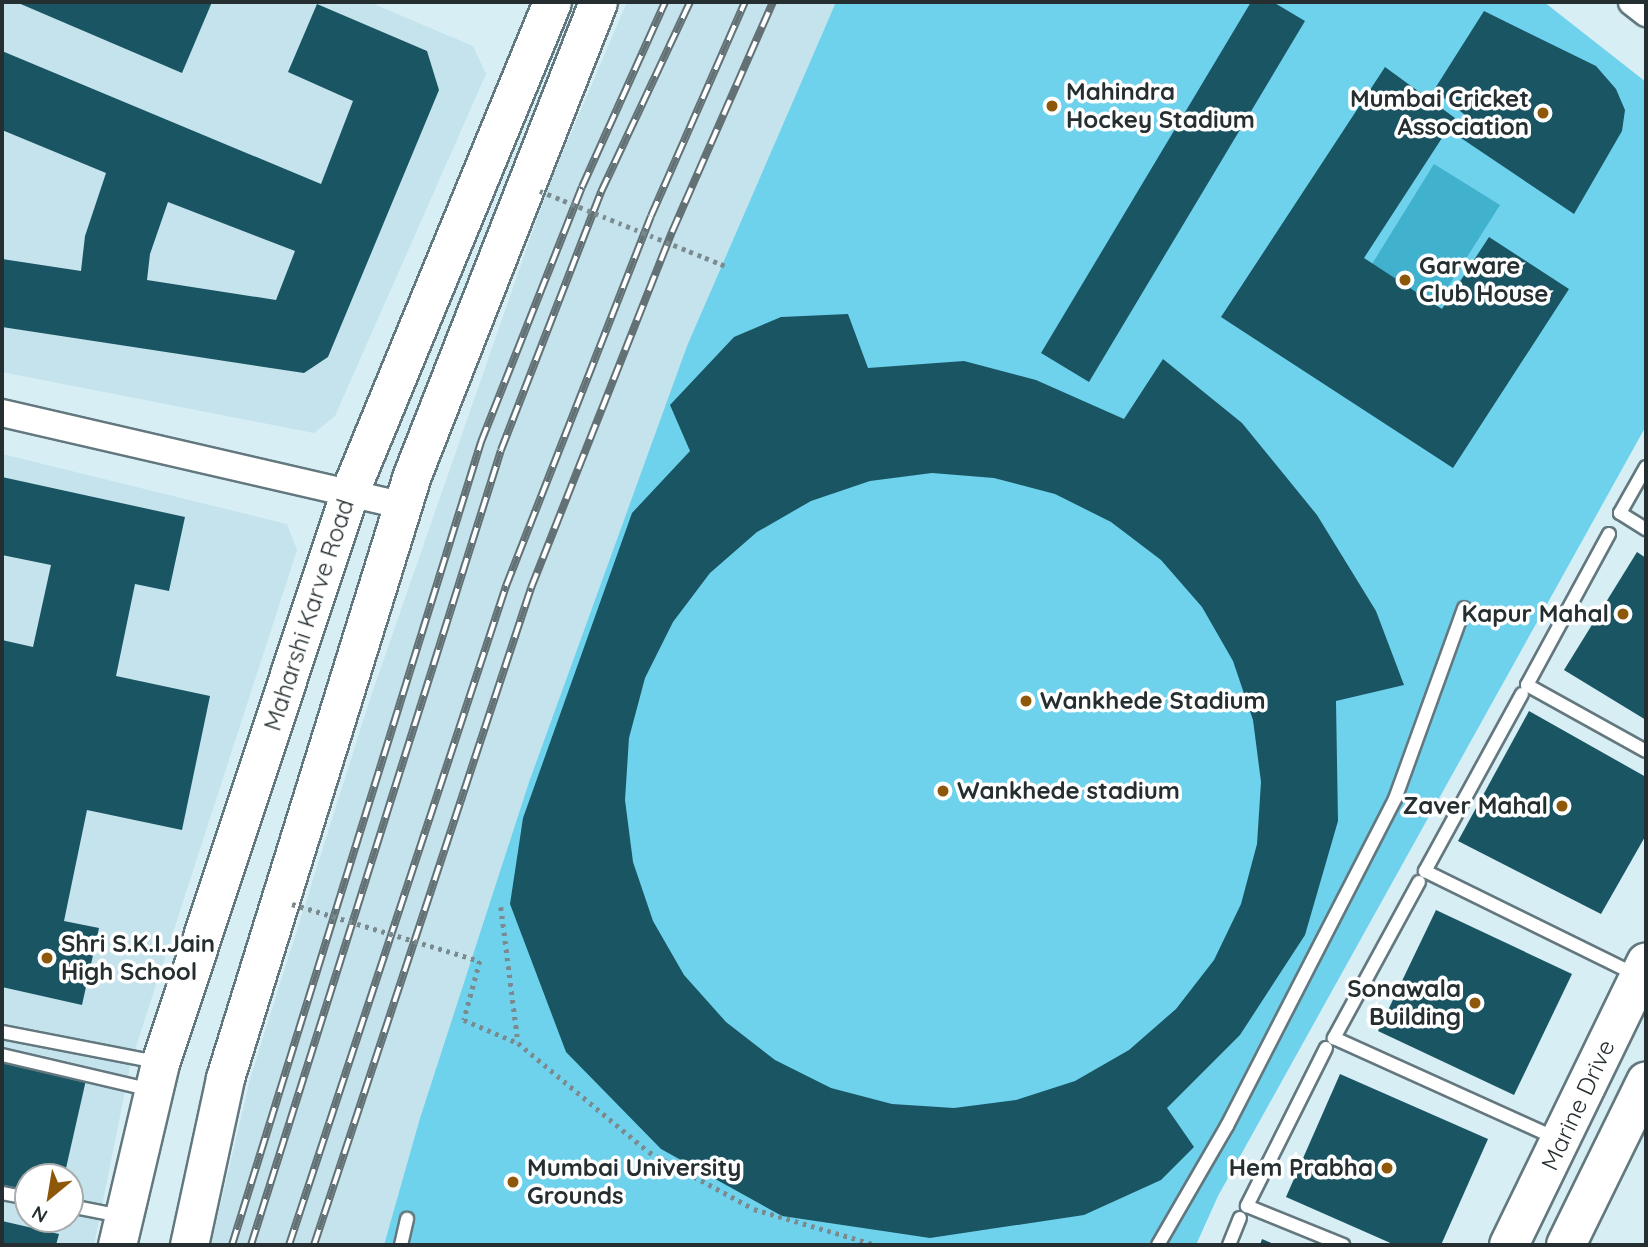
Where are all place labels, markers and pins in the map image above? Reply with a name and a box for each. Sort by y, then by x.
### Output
place label: Mahindra Hockey Stadium [1066,78,1255,134]
place label: Mumbai Cricket Association [1350,85,1529,141]
marker: Mahindra Hockey Stadium [1044,98,1060,114]
marker: Mumbai Cricket Association [1535,105,1551,121]
place label: Garware Club House [1419,252,1548,308]
marker: Garware Club House [1397,272,1413,288]
place label: Kapur Mahal [1462,600,1609,628]
marker: Kapur Mahal [1615,606,1631,622]
place label: Wankhede Stadium [1040,687,1266,715]
marker: Wankhede Stadium [1018,693,1034,709]
place label: Wankhede stadium [957,777,1180,805]
marker: Wankhede stadium [935,783,951,799]
place label: Zaver Mahal [1403,792,1548,820]
marker: Zaver Mahal [1554,798,1570,814]
place label: Shri S.K.I.Jain High School [61,930,215,986]
marker: Shri S.K.I.Jain High School [39,950,55,966]
place label: Sonawala Building [1347,975,1461,1031]
marker: Sonawala Building [1467,995,1483,1011]
place label: Mumbai University Grounds [527,1154,741,1210]
place label: Hem Prabha [1229,1154,1373,1182]
marker: Hem Prabha [1379,1160,1395,1176]
marker: Mumbai University Grounds [505,1174,521,1190]

